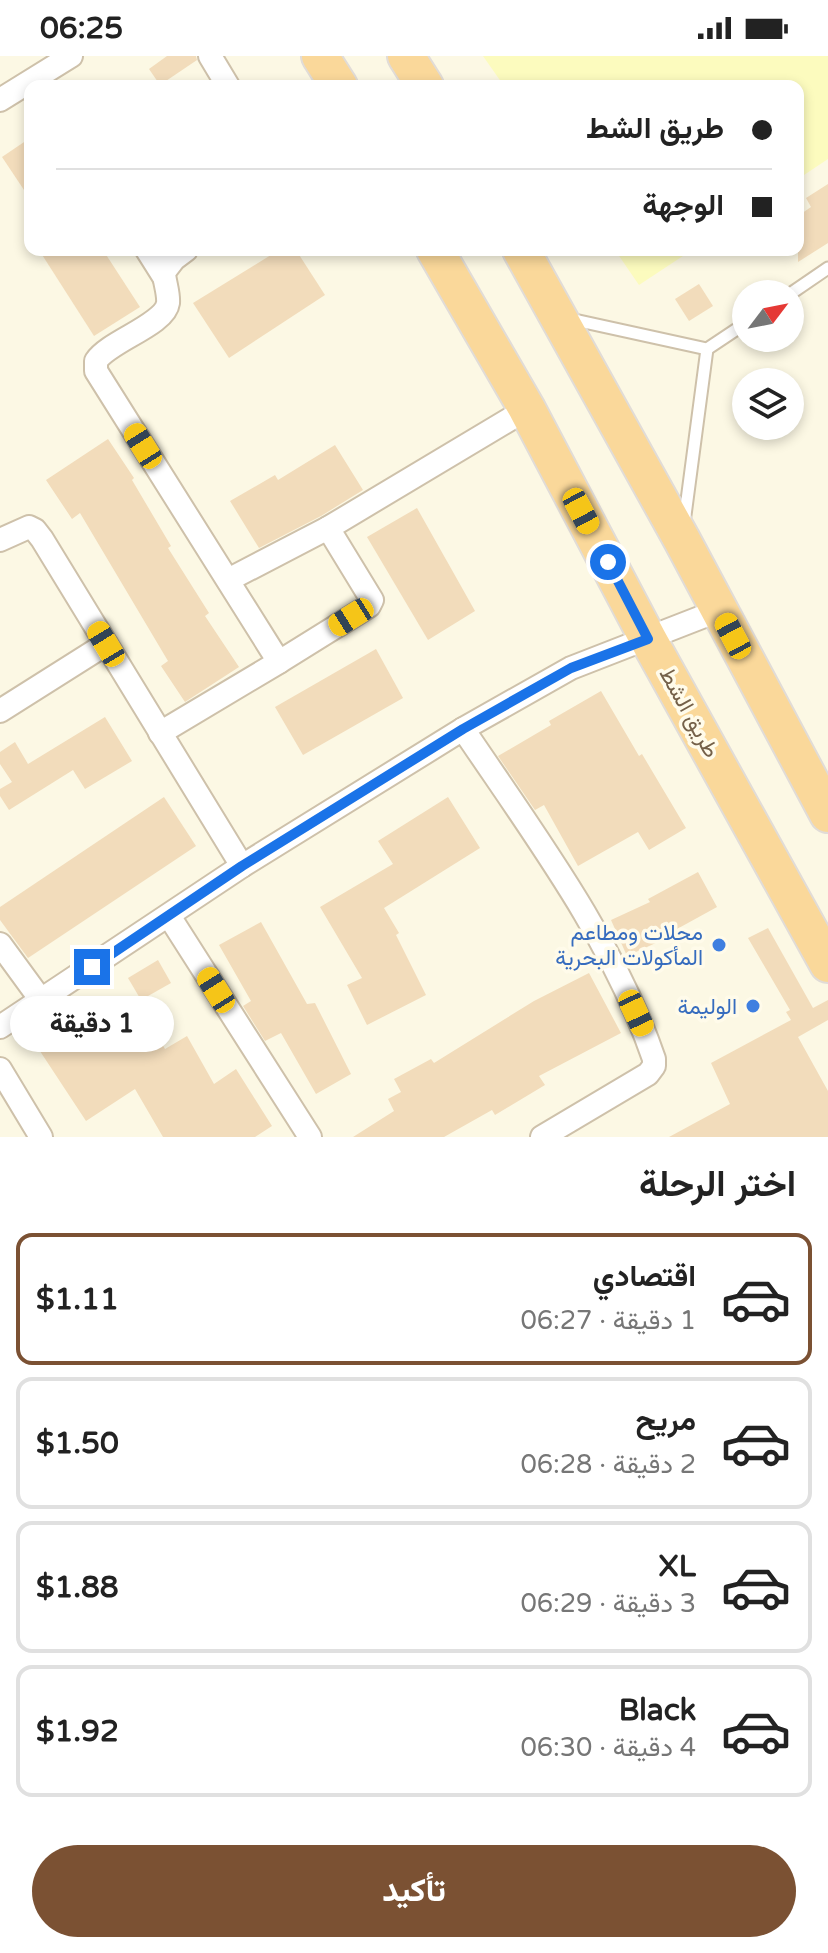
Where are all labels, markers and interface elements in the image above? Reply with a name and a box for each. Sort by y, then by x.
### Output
text: 06:25 [40,10,123,47]
text: طريق الشط [586,110,724,147]
text: الوجهة [642,187,724,224]
north arrow [732,280,804,352]
map controls [732,280,804,440]
button: layers [732,368,804,440]
car [120,419,166,473]
car [559,484,603,538]
route start [590,544,626,580]
car [324,594,378,640]
car [711,609,755,663]
car [83,617,129,671]
street label: طريق الشط [654,663,725,762]
place label: محلات ومطاعم المأكولات البحرية [555,920,703,971]
marker: محلات ومطاعم المأكولات البحرية [710,936,728,954]
route end [74,949,110,985]
car [193,963,239,1017]
car [615,986,657,1040]
place label: الوليمة [677,994,737,1020]
callout: 1 دقيقة [10,995,174,1051]
marker: الوليمة [744,997,762,1015]
text: 1 دقيقة [50,1008,134,1039]
text: اختر الرحلة [639,1163,796,1206]
text: اقتصادي [593,1258,696,1295]
icon: car [720,1263,792,1335]
text: $1.11 [36,1281,119,1318]
text: 1 دقيقة · 06:27 [520,1305,696,1336]
text: مريح [636,1402,696,1439]
icon: car [720,1407,792,1479]
text: $1.50 [36,1425,119,1462]
text: 2 دقيقة · 06:28 [520,1449,696,1480]
text: XL [659,1548,696,1585]
icon: car [720,1551,792,1623]
text: $1.88 [36,1569,119,1606]
text: 3 دقيقة · 06:29 [520,1588,696,1619]
text: Black [619,1692,696,1729]
icon: car [720,1695,792,1767]
text: $1.92 [36,1713,119,1750]
text: 4 دقيقة · 06:30 [520,1732,696,1763]
button: تأكيد [32,1845,796,1937]

